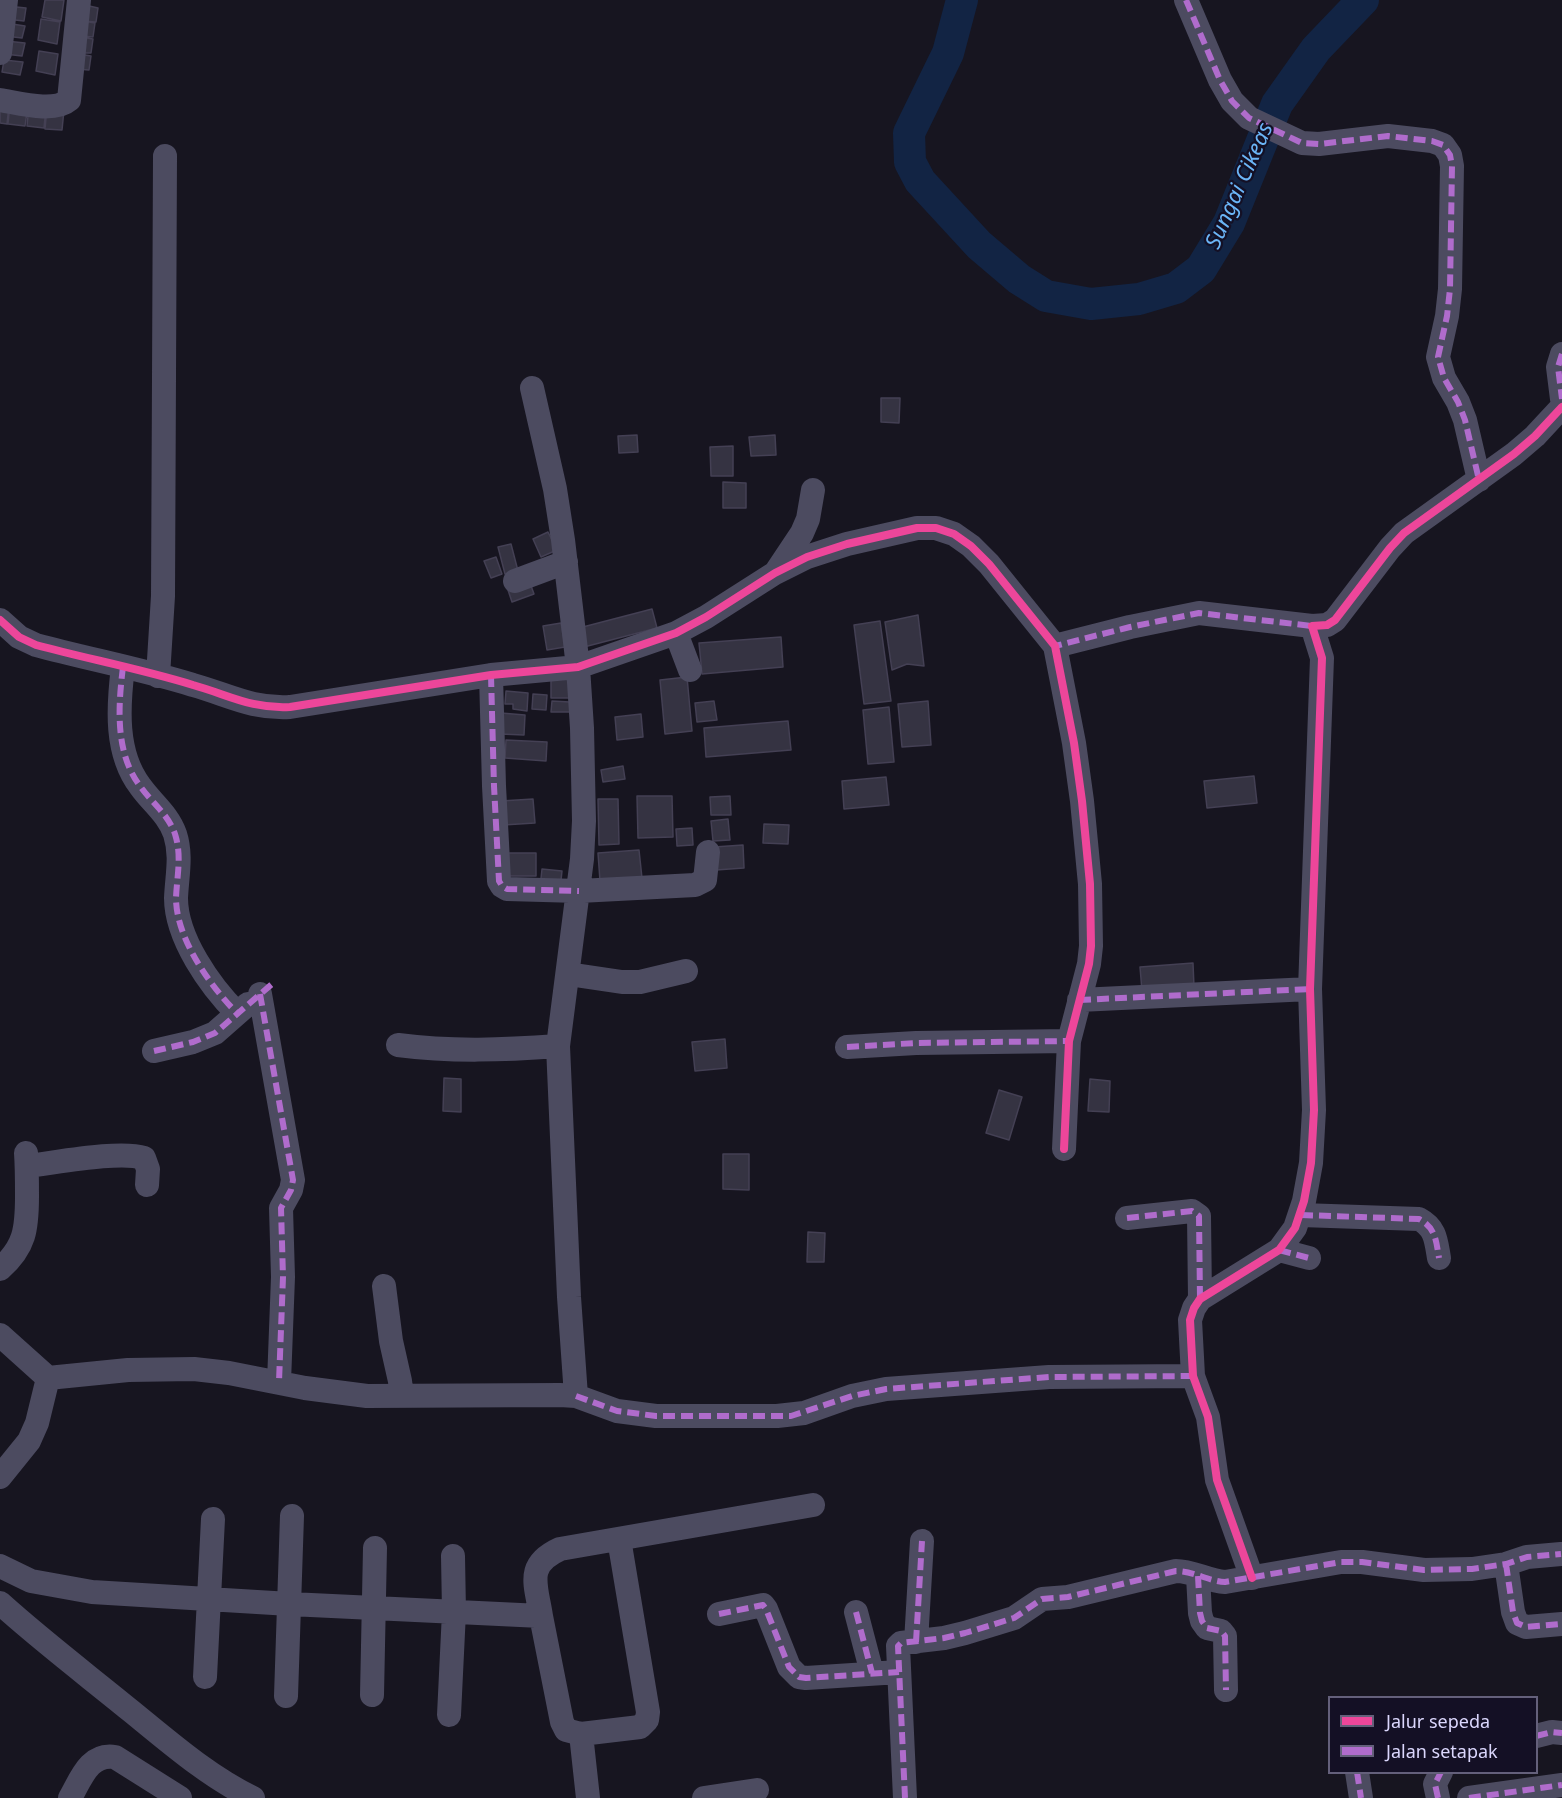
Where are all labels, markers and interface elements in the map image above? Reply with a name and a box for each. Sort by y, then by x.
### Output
water label: Sungai Cikeas [1200,119,1280,253]
legend [1328,1696,1538,1774]
text: Jalur sepeda [1386,1709,1490,1733]
text: Jalan setapak [1386,1739,1498,1763]

